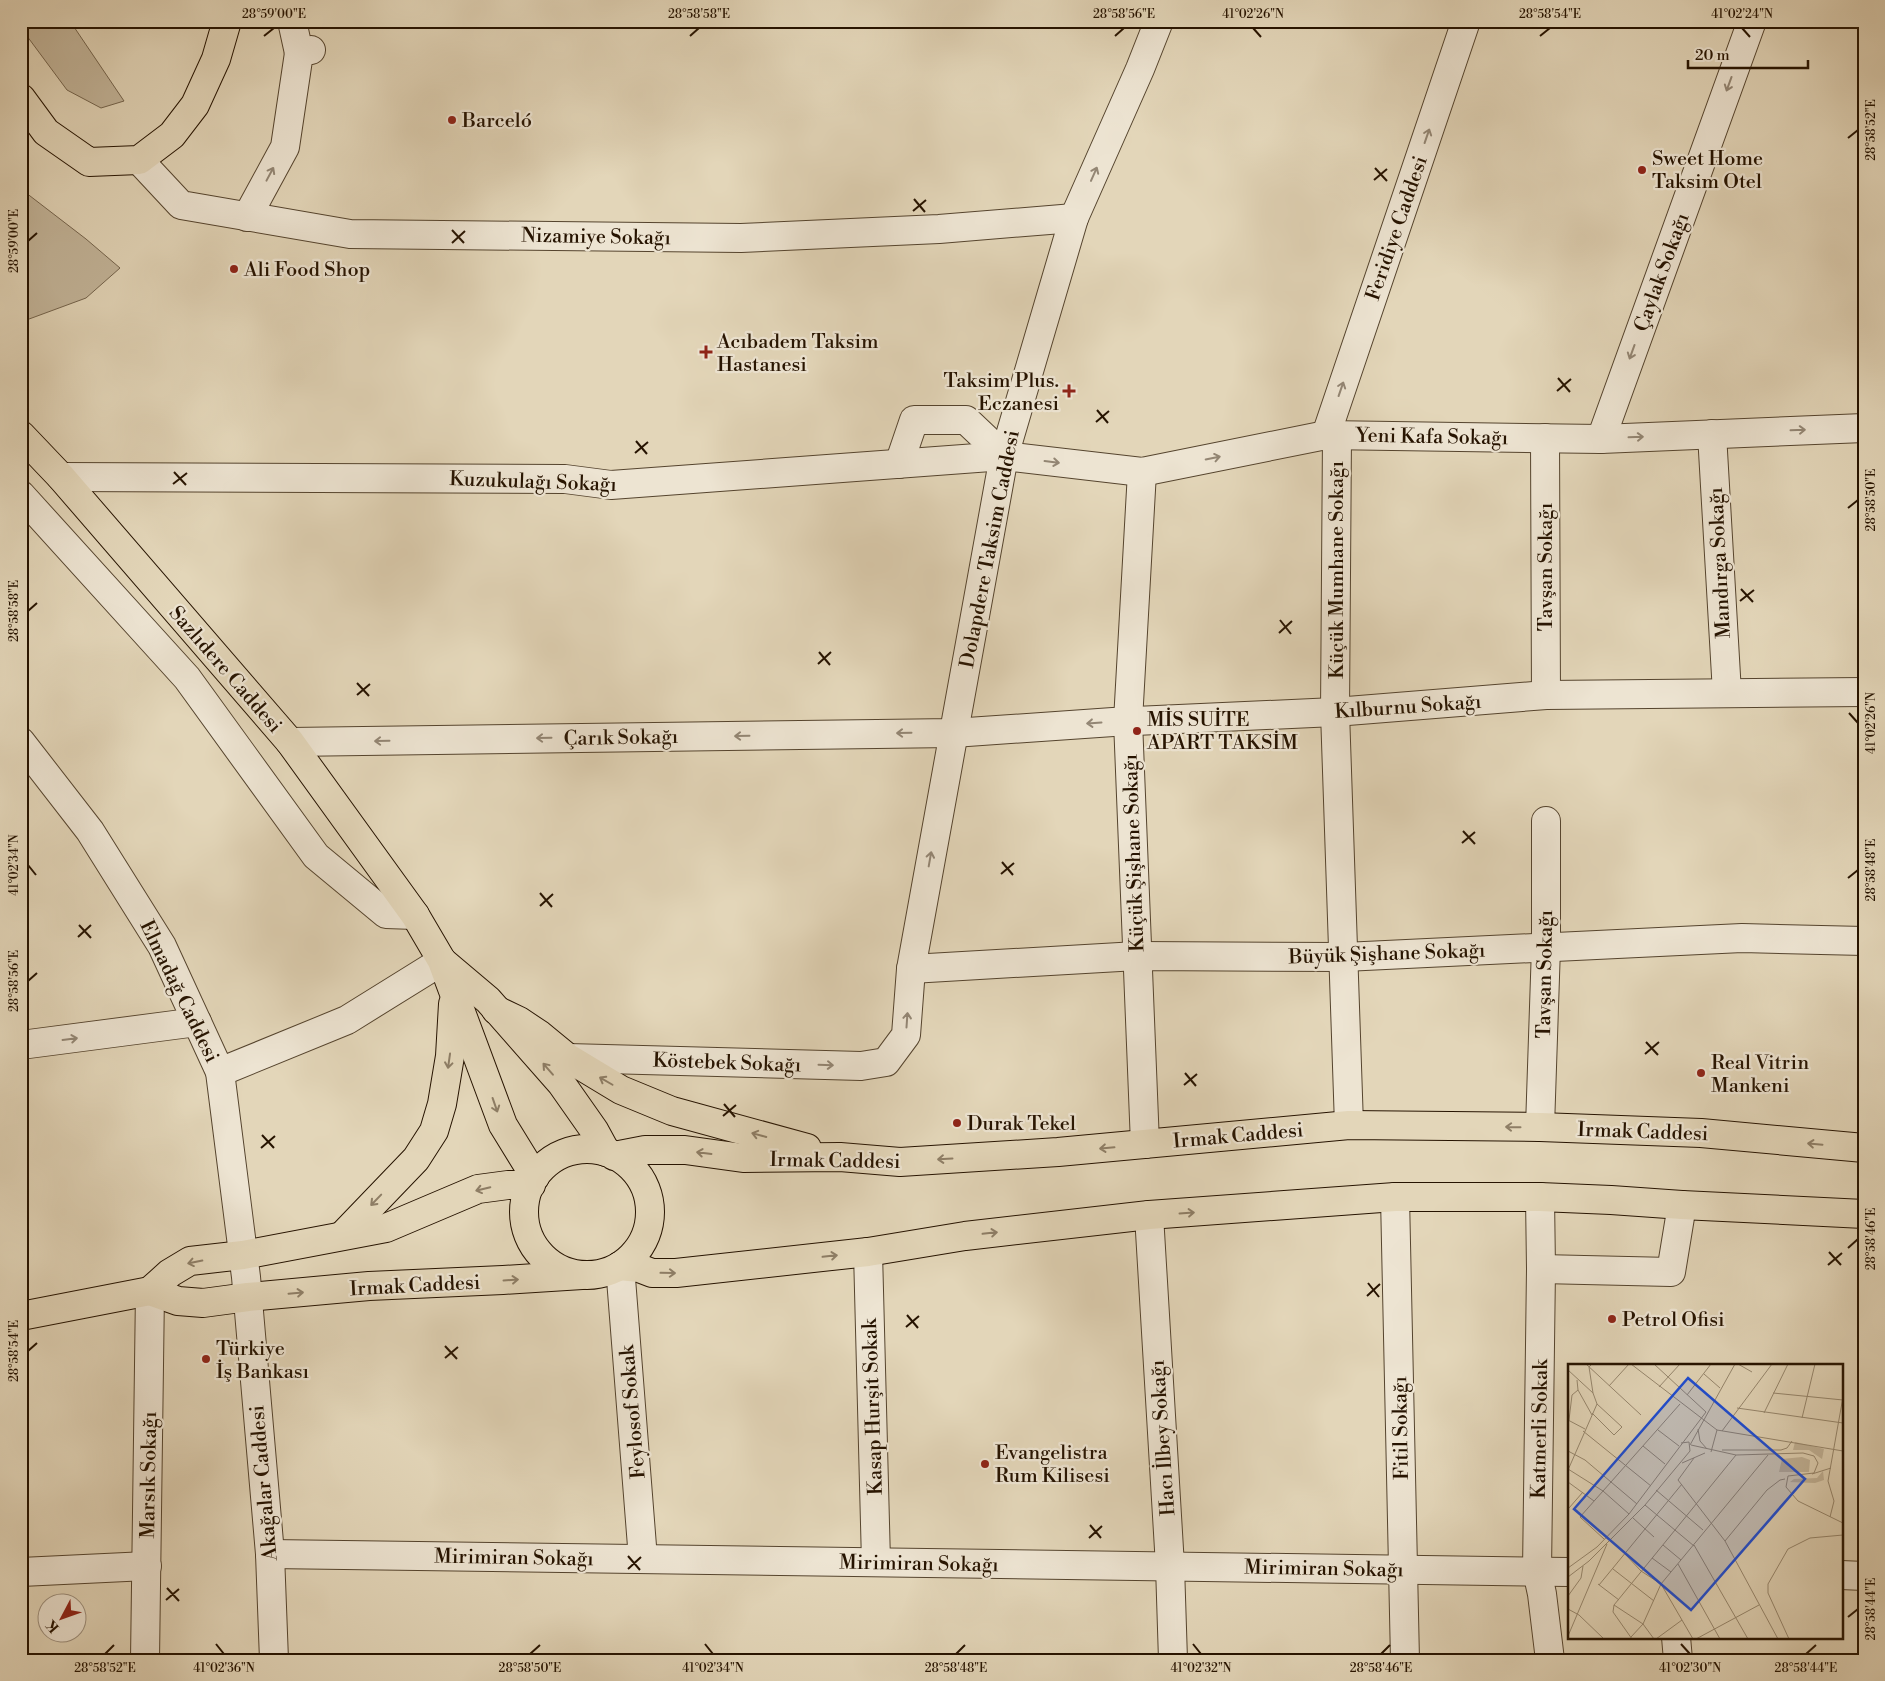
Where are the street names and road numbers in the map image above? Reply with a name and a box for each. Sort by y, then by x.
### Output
street label: Feridiye Caddesi [1361,153,1434,304]
street label: Çaylak Sokağı [1629,209,1696,335]
street label: Nizamiye Sokağı [521,224,671,251]
street label: Yeni Kafa Sokağı [1355,424,1509,451]
street label: Dolapdere Taksim Caddesi [955,428,1026,670]
street label: Küçük Mumhane Sokağı [1325,461,1350,679]
street label: Kuzukulağı Sokağı [449,467,618,498]
street label: Mandırga Sokağı [1704,486,1737,639]
street label: Tavşan Sokağı [1534,502,1559,631]
street label: Sazlıdere Caddesi [163,601,287,739]
street label: Kılburnu Sokağı [1334,690,1483,725]
street label: Çarık Sokağı [564,725,679,752]
street label: Küçük Şişhane Sokağı [1119,753,1150,952]
street label: Tavşan Sokağı [1532,909,1559,1039]
street label: Elmadağ Caddesi [133,916,224,1067]
street label: Büyük Şişhane Sokağı [1287,939,1486,970]
street label: Köstebek Sokağı [652,1048,802,1079]
street label: Irmak Caddesi [1172,1118,1305,1155]
street label: Irmak Caddesi [1577,1118,1709,1147]
street label: Irmak Caddesi [769,1148,901,1175]
street label: Irmak Caddesi [349,1271,481,1302]
street label: Kasap Hurşit Sokak [858,1317,889,1496]
street label: Feylosof Sokak [615,1342,652,1480]
street label: Katmerli Sokak [1527,1358,1554,1499]
street label: Hacı İlbey Sokağı [1145,1359,1181,1517]
street label: Fitil Sokağı [1388,1375,1415,1480]
street label: Akağalar Caddesi [245,1404,284,1563]
street label: Marsık Sokağı [136,1411,163,1539]
street label: Mirimiran Sokağı [434,1545,594,1572]
street label: Mirimiran Sokağı [839,1551,999,1578]
street label: Mirimiran Sokağı [1244,1556,1404,1583]

